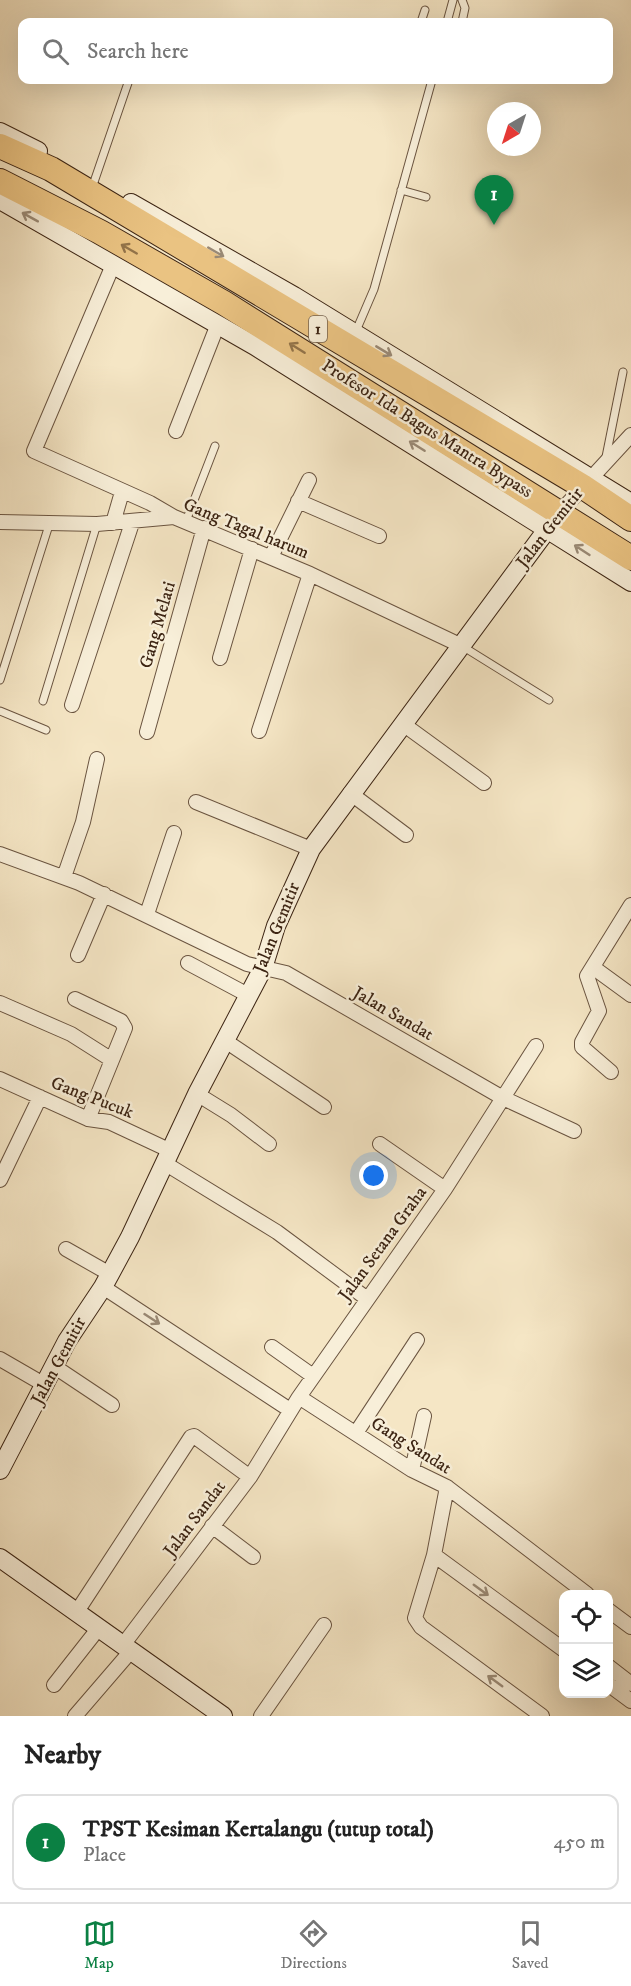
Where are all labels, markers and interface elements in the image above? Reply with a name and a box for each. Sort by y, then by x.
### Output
search box [18,18,613,84]
icon: search [39,35,72,68]
text: Search here [87,38,189,65]
north arrow [487,102,541,156]
pin: 1 [474,176,514,225]
one-way arrow [22,211,39,223]
one-way arrow [121,242,138,254]
one-way arrow [207,246,224,258]
road number: 1 [309,316,327,342]
one-way arrow [289,342,306,354]
one-way arrow [375,346,392,358]
street label: Profesor Ida Bagus Mantra Bypass [318,355,536,503]
one-way arrow [409,440,426,452]
street label: Jalan Gemitir [511,483,588,574]
street label: Gang Tagal harum [180,494,312,564]
one-way arrow [574,543,591,555]
street label: Gang Melati [135,579,181,671]
street label: Jalan Gemitir [248,879,305,978]
street label: Jalan Sandat [347,981,438,1046]
street label: Gang Pucuk [48,1072,137,1124]
your location [359,1161,388,1190]
street label: Jalan Setana Graha [333,1182,432,1307]
street label: Jalan Gemitir [26,1313,91,1410]
one-way arrow [143,1313,159,1325]
street label: Gang Sandat [367,1413,456,1480]
street label: Jalan Sandat [158,1476,231,1563]
one-way arrow [472,1584,488,1596]
map controls [559,1590,613,1698]
button: locate [559,1590,613,1644]
button: layers [559,1644,613,1698]
one-way arrow [487,1675,503,1688]
text: Nearby [24,1739,101,1772]
text: TPST Kesiman Kertalangu (tutup total) [83,1816,434,1843]
text: 1 [42,1830,49,1855]
text: 450 m [554,1830,605,1855]
text: Place [83,1843,126,1868]
tab: Map [83,1917,116,1973]
tab: Directions [281,1917,347,1973]
tab: Saved [512,1917,549,1973]

